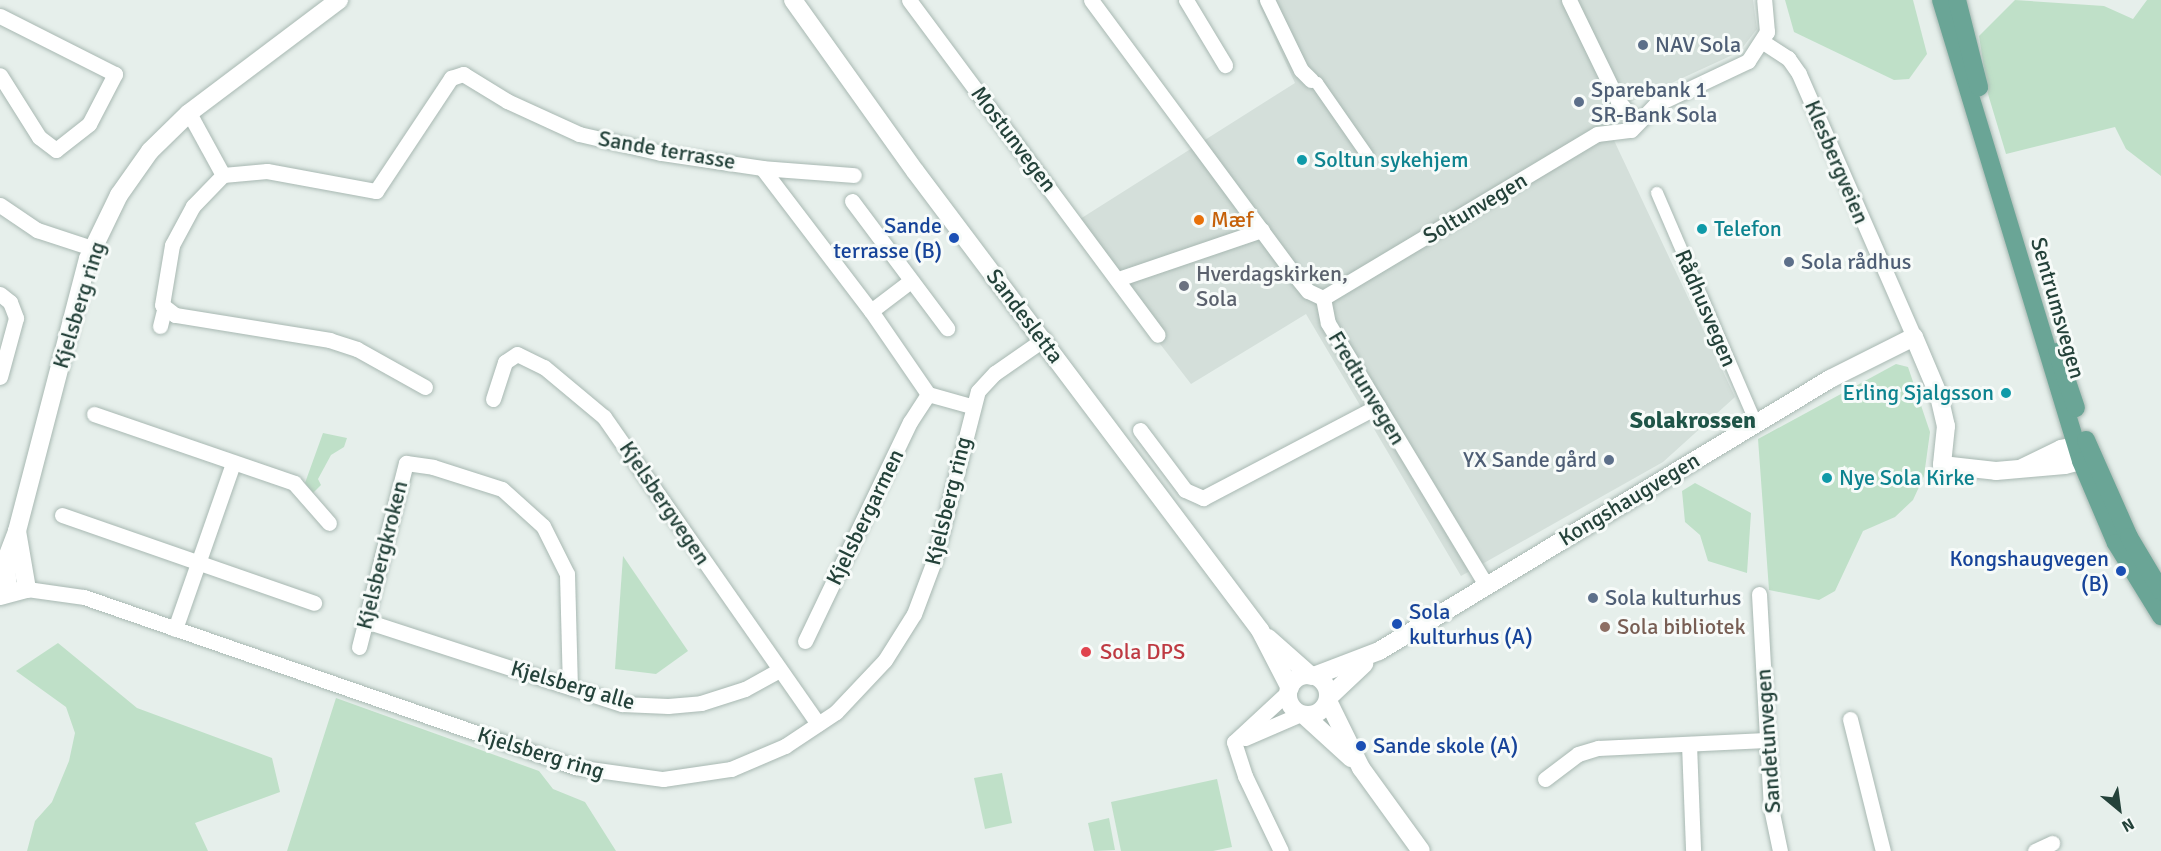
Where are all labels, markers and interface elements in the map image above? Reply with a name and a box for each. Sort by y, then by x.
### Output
place label: NAV Sola [1655,32,1741,58]
marker: NAV Sola [1636,38,1650,52]
place label: Sparebank 1 SR-Bank Sola [1591,76,1717,128]
street label: Mostunvegen [966,81,1062,197]
marker: Sparebank 1 SR-Bank Sola [1572,95,1586,109]
street label: Klesbergveien [1799,96,1875,228]
street label: Sande terrasse [596,125,738,175]
place label: Soltun sykehjem [1314,147,1468,173]
marker: Soltun sykehjem [1295,153,1309,167]
street label: Soltunvegen [1418,167,1532,249]
place label: Mæf [1211,207,1253,233]
place label: Sande terrasse (B) [833,212,942,264]
marker: Mæf [1192,213,1206,227]
place label: Telefon [1714,216,1782,242]
marker: Telefon [1695,222,1709,236]
marker: Sande terrasse (B) [947,231,961,245]
street label: Sentrumsvegen [2025,234,2091,382]
street label: Kjelsberg ring [47,238,111,372]
street label: Rådhusvegen [1669,245,1743,371]
place label: Sola rådhus [1801,249,1911,275]
marker: Sola rådhus [1782,255,1796,269]
place label: Hverdagskirken, Sola [1196,260,1348,312]
street label: Sandesletta [981,264,1069,368]
marker: Hverdagskirken, Sola [1177,279,1191,293]
street label: Fredtunvegen [1323,326,1411,450]
place label: Erling Sjalgsson [1843,380,1994,406]
marker: Erling Sjalgsson [1999,386,2013,400]
district label: Solakrossen [1630,407,1756,435]
street label: Kjelsberg ring [919,434,977,568]
street label: Kjelsbergvegen [614,436,716,570]
street label: Kjelsbergarmen [821,445,909,589]
place label: YX Sande gård [1463,447,1597,473]
street label: Kongshaugvegen [1554,447,1704,551]
marker: YX Sande gård [1602,453,1616,467]
place label: Nye Sola Kirke [1839,465,1975,491]
marker: Nye Sola Kirke [1820,471,1834,485]
street label: Kjelsbergkroken [351,478,413,632]
place label: Kongshaugvegen (B) [1949,545,2109,596]
marker: Kongshaugvegen (B) [2114,564,2128,578]
place label: Sola kulturhus [1605,585,1741,611]
marker: Sola kulturhus [1586,591,1600,605]
place label: Sola kulturhus (A) [1409,598,1533,650]
place label: Sola bibliotek [1617,614,1745,640]
marker: Sola kulturhus (A) [1390,617,1404,631]
marker: Sola bibliotek [1598,620,1612,634]
place label: Sola DPS [1100,639,1185,665]
marker: Sola DPS [1077,643,1095,661]
street label: Kjelsberg alle [508,655,638,715]
street label: Sandetunvegen [1750,668,1786,814]
street label: Kjelsberg ring [474,721,608,785]
place label: Sande skole (A) [1373,733,1518,759]
marker: Sande skole (A) [1354,739,1368,753]
north arrow [2089,779,2149,839]
text: N [2118,813,2137,836]

